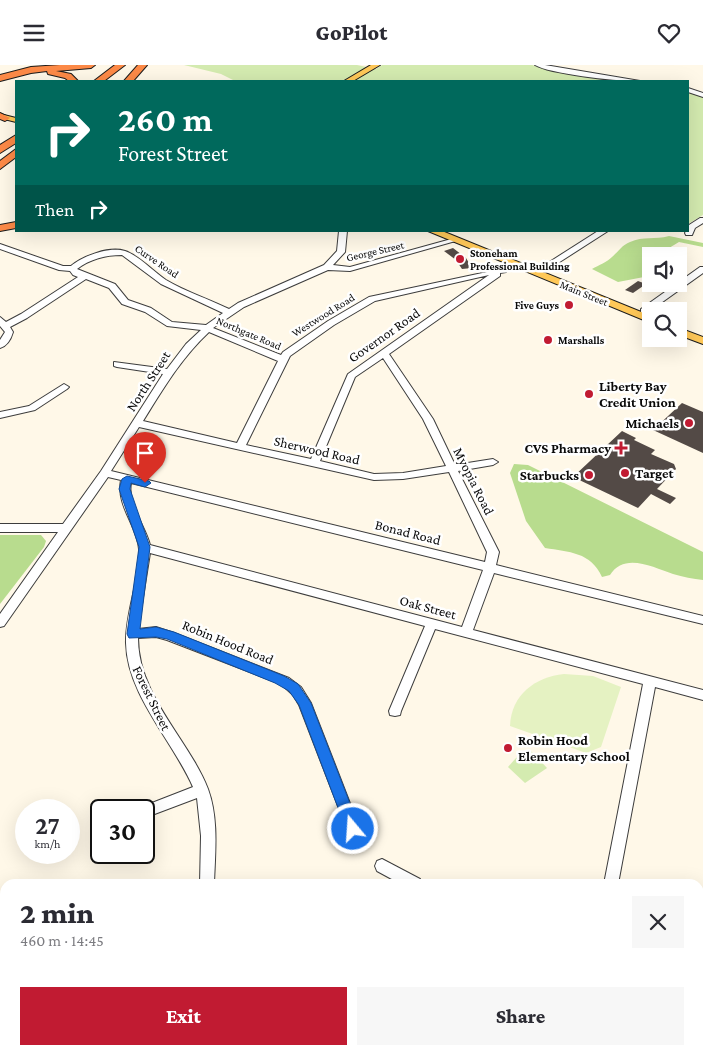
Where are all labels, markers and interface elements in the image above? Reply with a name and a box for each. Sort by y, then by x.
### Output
icon: menu [20,19,48,47]
icon: heart [655,19,683,47]
text: GoPilot [316,20,387,45]
icon: right [35,100,100,165]
text: 260 m [118,100,213,139]
text: Forest Street [118,141,228,166]
icon: right [84,195,112,223]
text: Then [35,199,74,220]
street label: George Street [345,238,406,264]
street label: Curve Road [133,242,181,280]
place label: Stoneham Professional Building [470,247,570,272]
map controls [642,247,687,347]
button: sound [642,247,687,292]
marker: Stoneham Professional Building [454,253,466,265]
street label: Main Street [558,278,610,308]
street label: Westwood Road [290,291,357,339]
place label: Five Guys [515,299,560,311]
marker: Five Guys [563,299,575,311]
button: search [642,302,687,347]
street label: Governor Road [345,304,423,366]
street label: Northgate Road [214,314,283,353]
marker: Marshalls [542,334,554,346]
place label: Marshalls [558,334,605,346]
street label: North Street [123,348,174,414]
place label: Liberty Bay Credit Union [599,378,676,410]
marker: Liberty Bay Credit Union [583,388,595,400]
place label: Michaels [625,415,679,431]
marker: Michaels [683,417,695,429]
pin [124,432,166,483]
street label: Sherwood Road [272,432,362,468]
icon: arrive [131,439,159,467]
place label: CVS Pharmacy [525,440,611,456]
marker: CVS Pharmacy [615,442,627,454]
street label: Myopia Road [450,445,498,518]
place label: Target [635,465,675,481]
place label: Starbucks [520,467,579,483]
marker: Target [619,467,631,479]
marker: Starbucks [583,469,595,481]
street label: Bonad Road [374,516,443,548]
street label: Oak Street [398,592,458,622]
street label: Robin Hood Road [180,616,277,668]
street label: Forest Street [129,663,175,733]
place label: Robin Hood Elementary School [518,732,630,764]
marker: Robin Hood Elementary School [502,742,514,754]
speed limit sign: 30 [90,799,155,864]
position arrow [326,802,378,854]
text: 27 [35,812,60,839]
text: km/h [35,837,60,851]
text: 2 min [20,896,94,929]
button: close [632,896,684,948]
text: 460 m · 14:45 [20,932,104,949]
button: Exit [20,987,347,1045]
button: Share [357,987,684,1045]

